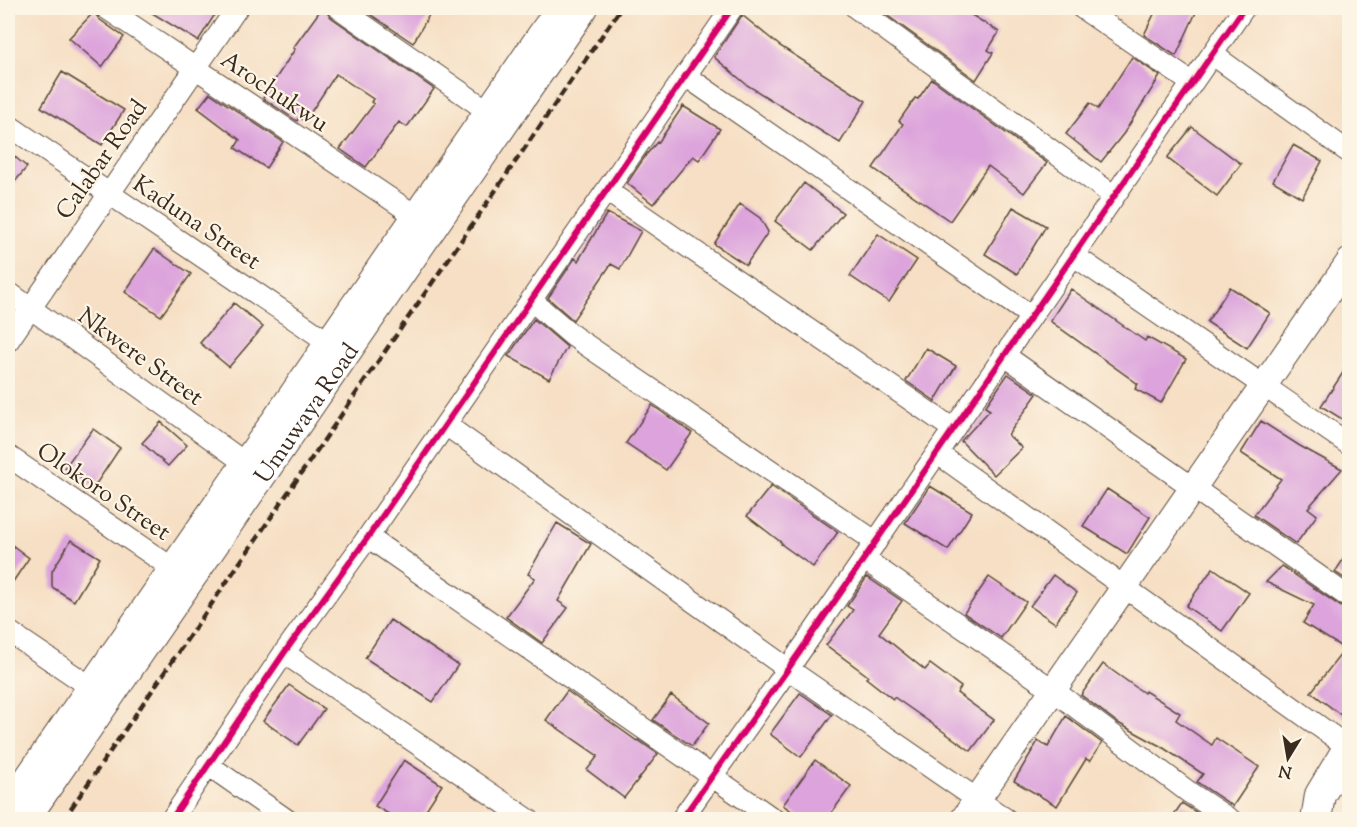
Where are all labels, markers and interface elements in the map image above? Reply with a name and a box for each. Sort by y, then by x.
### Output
street label: Arochukwu [213,44,335,142]
street label: Calabar Road [49,93,157,227]
street label: Kaduna Street [125,168,267,279]
street label: Nkwere Street [70,300,210,415]
street label: Umuwaya Road [247,337,368,491]
street label: Olokoro Street [29,435,177,550]
north arrow [1258,728,1318,788]
text: N [1277,758,1294,783]

